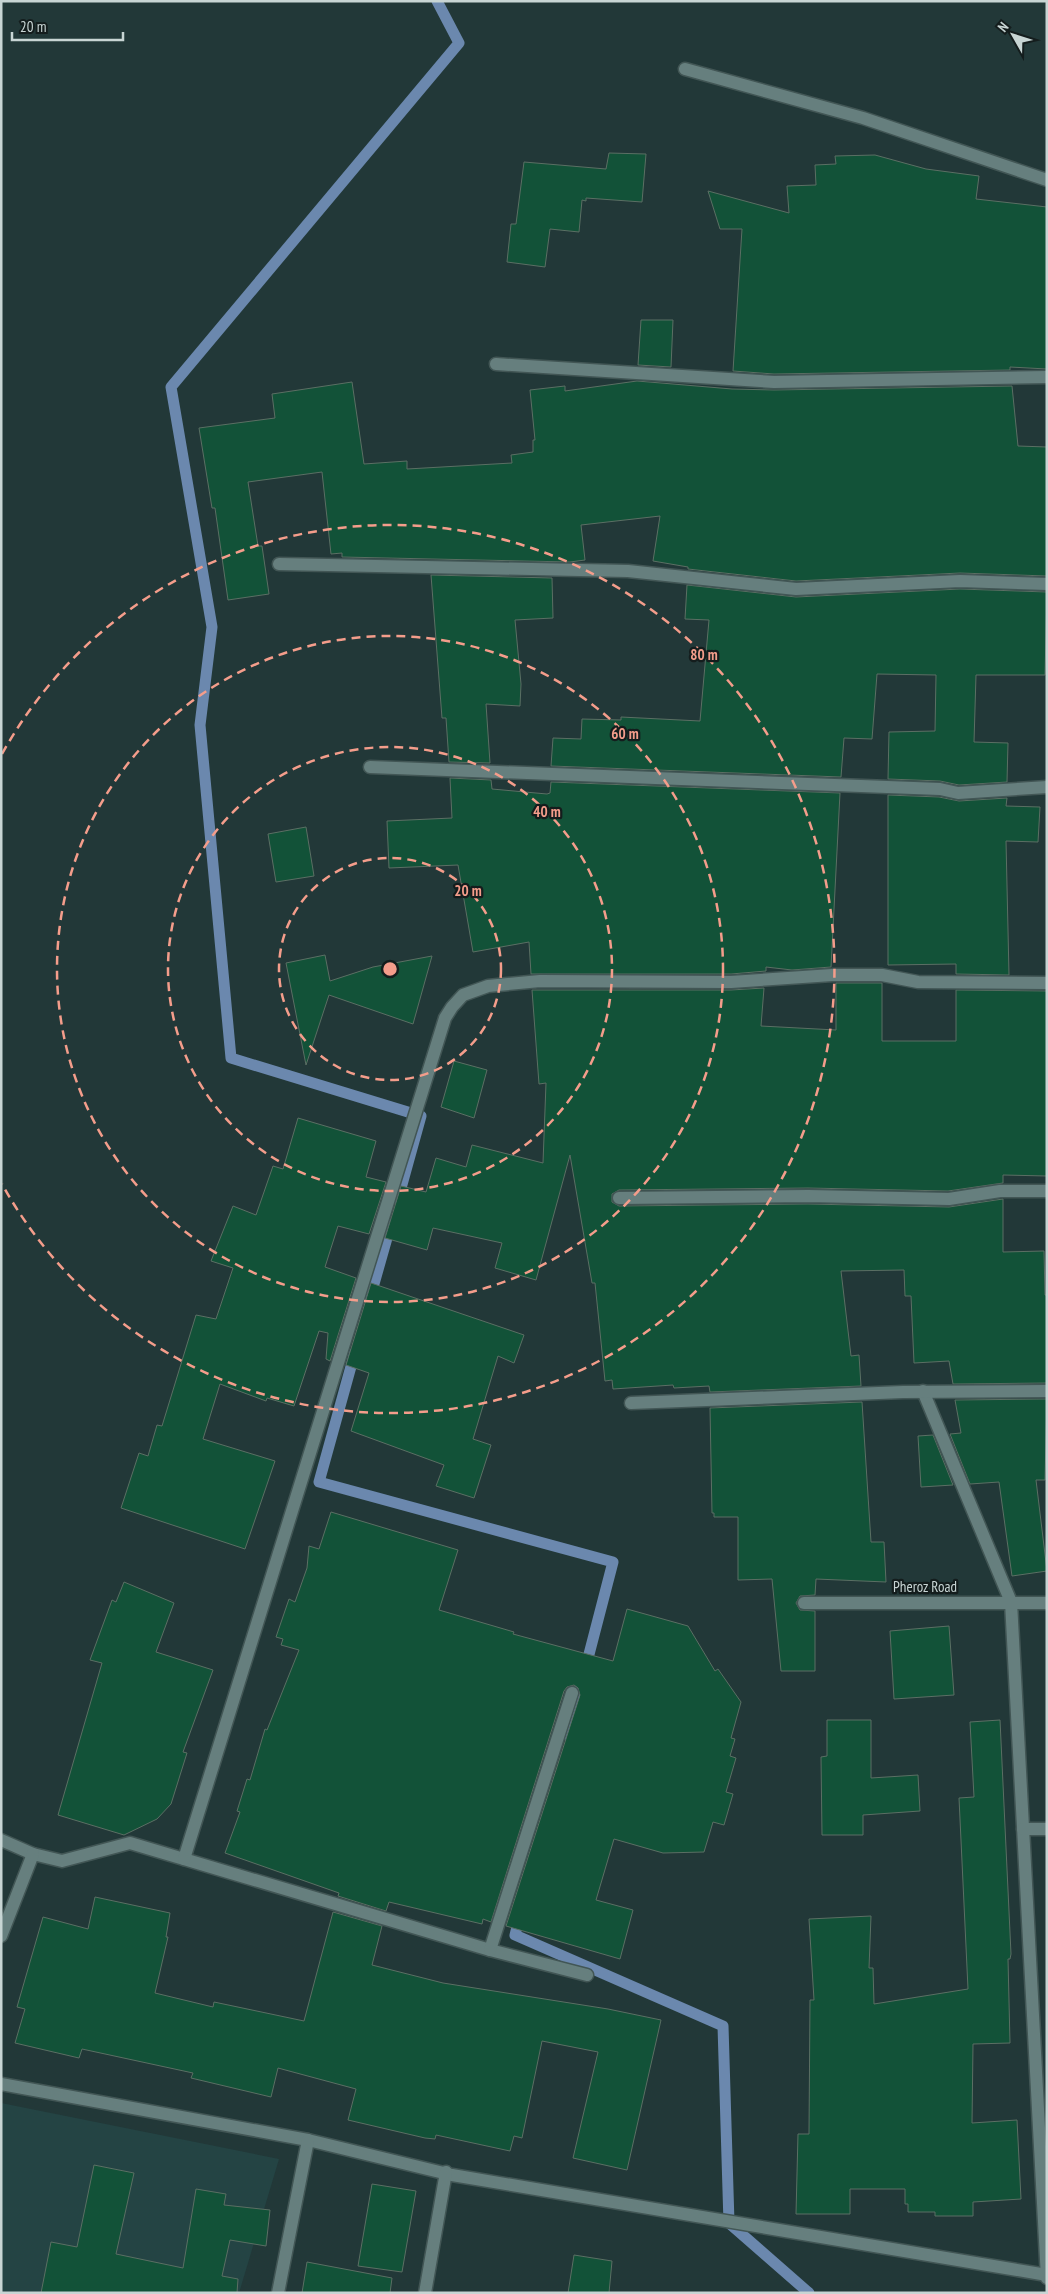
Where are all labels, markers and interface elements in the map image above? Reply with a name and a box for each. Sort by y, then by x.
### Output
scale bar [12,10,124,42]
north arrow [988,10,1038,60]
text: 20 m [20,17,46,36]
text: N [994,18,1012,35]
text: 80 m [690,645,718,664]
text: 60 m [611,724,639,743]
text: 40 m [533,802,561,821]
text: 20 m [454,881,482,900]
centre of rings [381,960,399,978]
street label: Pheroz Road [893,1577,957,1596]

